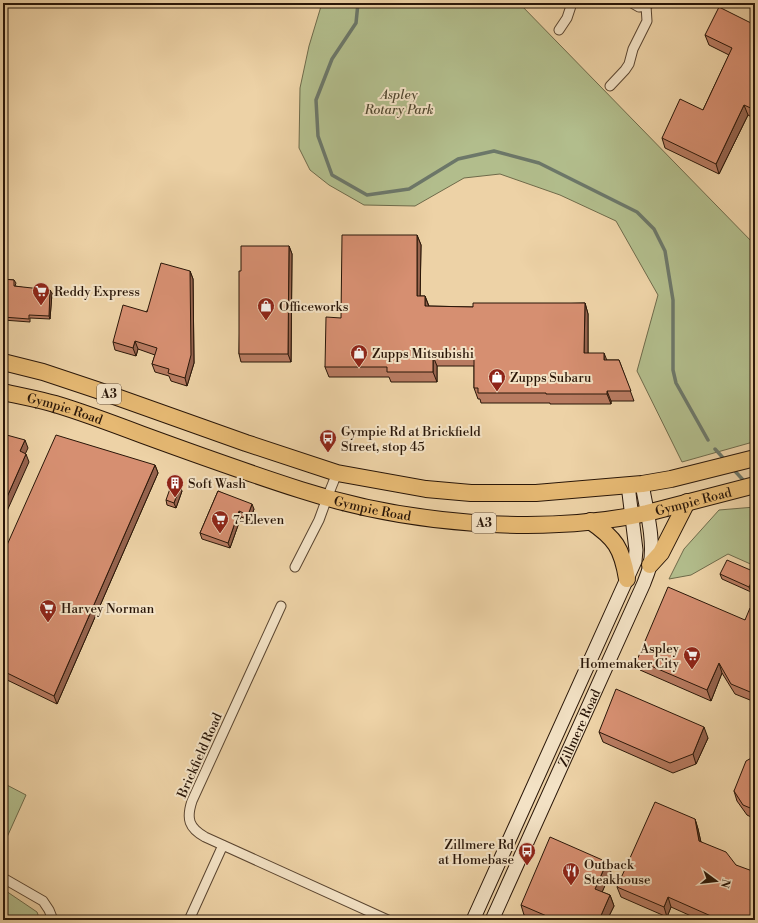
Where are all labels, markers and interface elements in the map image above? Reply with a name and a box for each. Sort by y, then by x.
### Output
park label: Aspley Rotary Park [363,87,434,118]
supermarket icon: Reddy Express [31,281,51,306]
place label: Reddy Express [54,284,140,300]
shop icon: Officeworks [256,296,276,321]
place label: Officeworks [279,299,349,315]
shop icon: Zupps Mitsubishi [349,343,369,368]
place label: Zupps Mitsubishi [372,346,474,362]
shop icon: Zupps Subaru [487,367,507,392]
place label: Zupps Subaru [510,370,592,386]
road number: A3 [97,384,121,404]
street label: Gympie Road [25,390,105,428]
place label: Gympie Rd at Brickfield Street, stop 45 [341,424,481,455]
bus stop icon: Gympie Rd at Brickfield Street, stop 45 [318,428,338,453]
building icon: Soft Wash [165,473,185,498]
place label: Soft Wash [188,476,246,492]
street label: Gympie Road [653,484,734,520]
street label: Gympie Road [332,493,413,525]
supermarket icon: 7-Eleven [210,509,230,534]
place label: 7-Eleven [233,512,284,528]
road number: A3 [472,513,496,533]
supermarket icon: Harvey Norman [38,598,58,623]
place label: Harvey Norman [61,601,155,617]
place label: Aspley Homemaker City [580,641,680,672]
supermarket icon: Aspley Homemaker City [682,645,702,670]
street label: Zillmere Road [555,686,604,769]
street label: Brickfield Road [174,710,226,801]
place label: Zillmere Rd at Homebase [438,837,515,868]
bus stop icon: Zillmere Rd at Homebase [517,841,537,866]
place label: Outback Steakhouse [584,857,651,888]
restaurant icon: Outback Steakhouse [561,861,581,886]
north arrow [696,861,736,901]
text: N [717,877,733,890]

